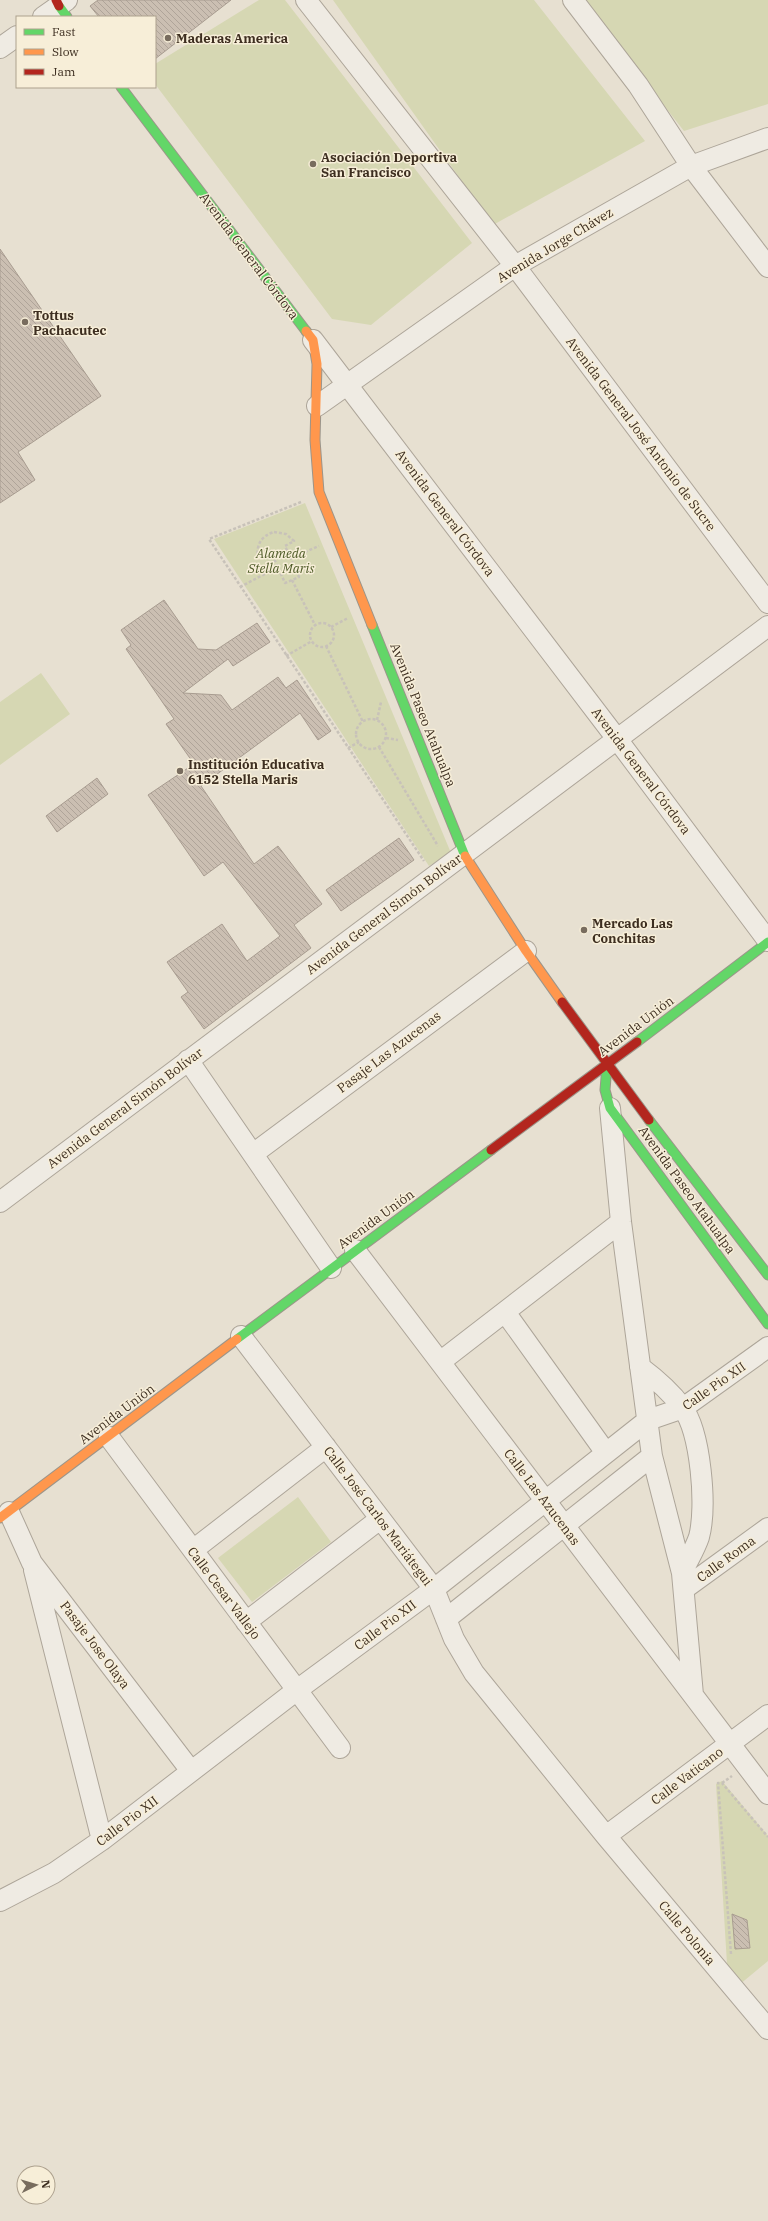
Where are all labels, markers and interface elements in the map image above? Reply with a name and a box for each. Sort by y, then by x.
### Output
legend [16,16,156,88]
text: Fast [52,24,76,39]
place label: Maderas America [176,30,289,47]
marker: Maderas America [163,33,173,43]
text: Slow [52,44,79,59]
text: Jam [52,64,76,79]
place label: Asociación Deportiva San Francisco [321,149,458,181]
marker: Asociación Deportiva San Francisco [308,159,318,169]
street label: Avenida General Córdova [196,189,302,323]
street label: Avenida Jorge Chávez [494,204,616,286]
place label: Tottus Pachacutec [33,307,106,339]
marker: Tottus Pachacutec [20,317,30,327]
street label: Avenida General José Antonio de Sucre [562,334,720,534]
street label: Avenida General Córdova [392,446,498,580]
park label: Alameda Stella Maris [247,545,314,577]
street label: Avenida Paseo Atahualpa [386,640,460,790]
street label: Avenida General Córdova [588,704,694,838]
place label: Institución Educativa 6152 Stella Maris [188,756,325,788]
marker: Institución Educativa 6152 Stella Maris [175,766,185,776]
street label: Avenida General Simón Bolívar [303,850,465,978]
place label: Mercado Las Conchitas [592,915,673,947]
marker: Mercado Las Conchitas [579,925,589,935]
street label: Avenida Unión [595,992,677,1060]
street label: Pasaje Las Azucenas [334,1007,444,1097]
street label: Avenida General Simón Bolívar [44,1044,206,1172]
street label: Avenida Paseo Atahualpa [635,1123,739,1257]
street label: Avenida Unión [334,1186,418,1252]
street label: Calle Pio XII [679,1358,749,1414]
street label: Avenida Unión [76,1380,158,1448]
street label: Calle José Carlos Mariátegui [320,1443,436,1589]
street label: Calle Las Azucenas [500,1445,584,1549]
street label: Calle Roma [693,1532,759,1586]
street label: Calle Cesar Vallejo [184,1543,264,1643]
street label: Calle Pio XII [351,1596,419,1654]
street label: Pasaje Jose Olaya [56,1598,134,1692]
street label: Calle Vaticano [648,1743,726,1809]
street label: Calle Pio XII [93,1792,161,1850]
street label: Calle Polonia [655,1897,719,1969]
north arrow [16,2165,56,2205]
text: N [39,2179,53,2189]

